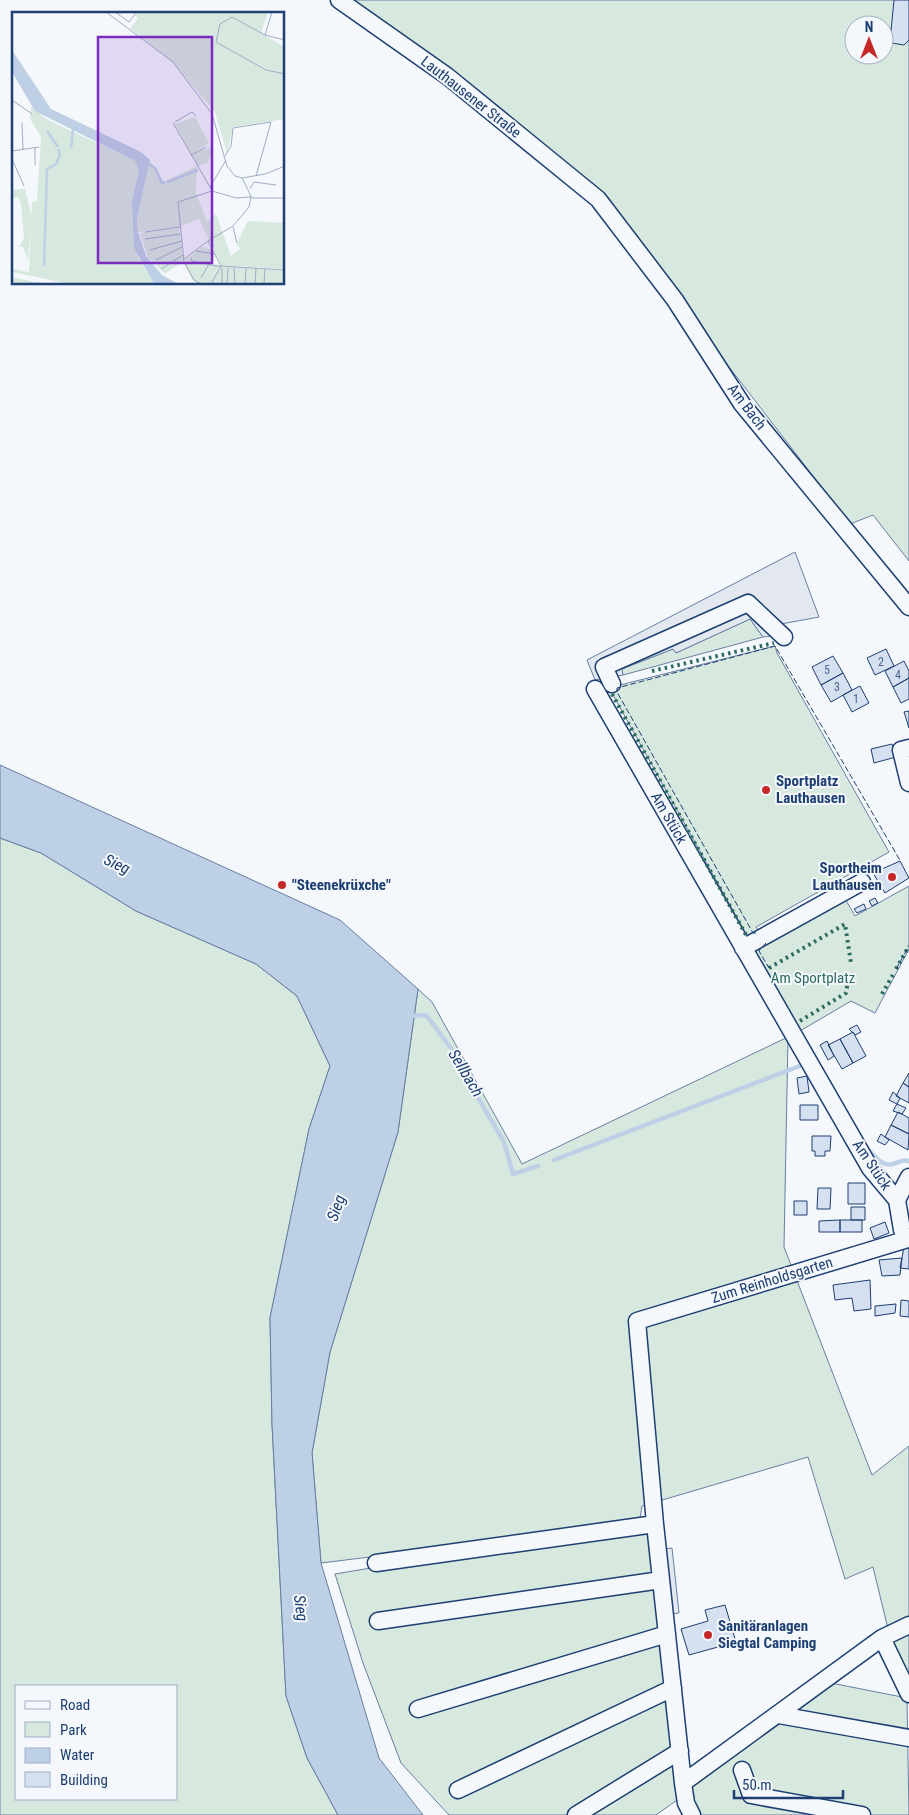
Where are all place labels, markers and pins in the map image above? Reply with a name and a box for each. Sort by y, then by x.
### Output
place label: Sportplatz Lauthausen [776,772,845,807]
marker: Sportplatz Lauthausen [760,784,772,796]
place label: Sportheim Lauthausen [813,859,882,894]
marker: Sportheim Lauthausen [886,871,898,883]
place label: "Steenekrüxche" [292,876,391,894]
marker: "Steenekrüxche" [276,879,288,891]
place label: Sanitäranlagen Siegtal Camping [718,1617,816,1652]
marker: Sanitäranlagen Siegtal Camping [702,1629,714,1641]

